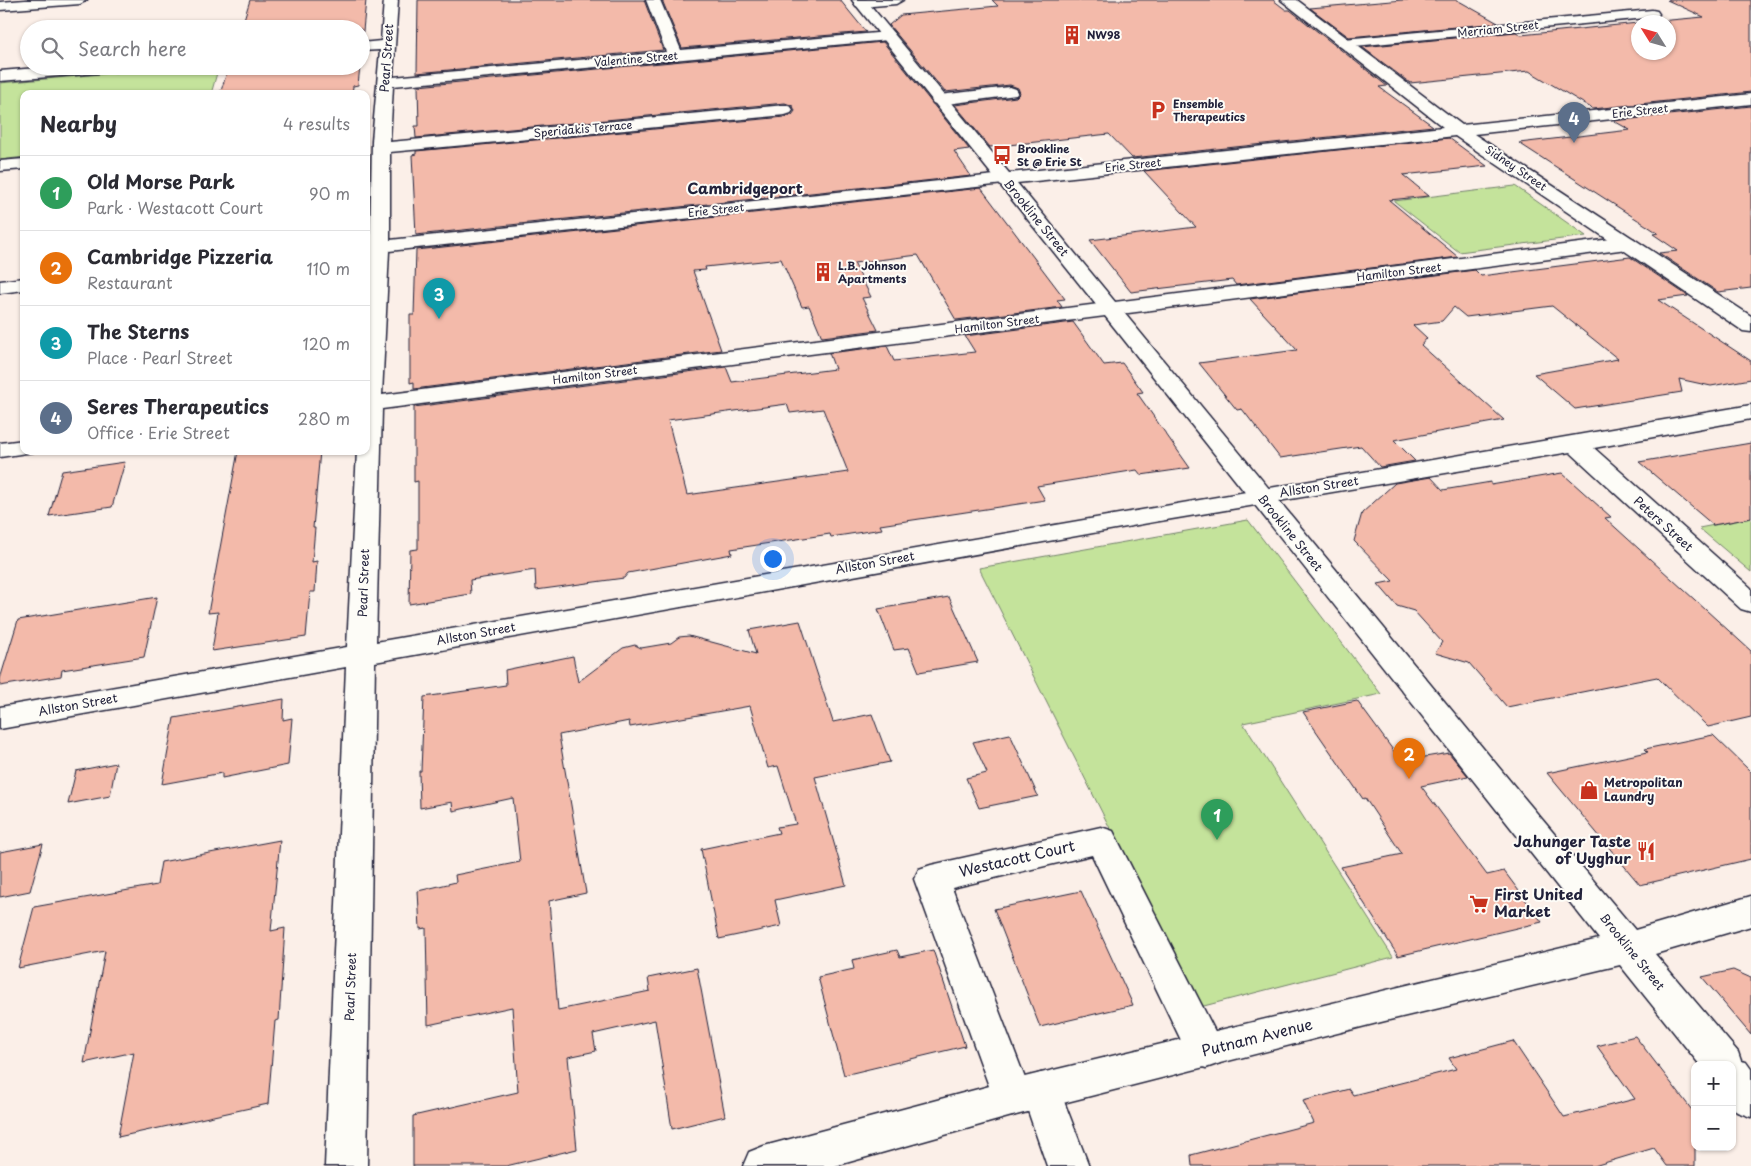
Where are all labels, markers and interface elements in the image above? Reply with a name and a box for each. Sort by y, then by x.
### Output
north arrow [1631,15,1676,60]
street label: Merriam Street [1456,16,1540,41]
search box [20,20,370,75]
street label: Pearl Street [375,23,397,93]
building icon: NW98 [1061,24,1083,46]
place label: NW98 [1087,26,1120,43]
icon: search [38,34,66,62]
text: Search here [78,34,187,62]
street label: Valentine Street [593,46,678,71]
place label: Ensemble Therapeutics [1173,95,1246,125]
parking icon: Ensemble Therapeutics [1147,99,1169,121]
street label: Erie Street [1611,99,1669,122]
pin: 4 [1558,102,1590,143]
text: Nearby [40,107,117,139]
text: 4 results [283,111,350,135]
street label: Speridakis Terrace [533,116,633,141]
place label: Brookline St @ Erie St [1017,140,1082,170]
street label: Sidney Street [1482,141,1551,195]
bus stop icon: Brookline St @ Erie St [991,144,1013,166]
street label: Erie Street [1104,153,1162,176]
text: Old Morse Park [87,167,235,195]
street label: Brookline Street [1000,175,1074,260]
district label: Cambridgeport [687,176,803,199]
text: 1 [52,181,60,205]
text: 90 m [309,181,350,205]
text: Park · Westacott Court [87,195,263,219]
street label: Erie Street [687,198,745,221]
text: Cambridge Pizzeria [87,242,273,270]
text: 2 [50,256,62,280]
text: 110 m [307,256,350,280]
place label: L.B. Johnson Apartments [838,257,907,287]
street label: Hamilton Street [1356,258,1443,285]
building icon: L.B. Johnson Apartments [812,261,834,283]
text: Restaurant [87,270,173,294]
pin: 3 [423,278,455,319]
street label: Hamilton Street [954,310,1041,337]
text: The Sterns [87,317,189,345]
text: 3 [51,331,61,355]
text: 120 m [303,331,350,355]
text: Place · Pearl Street [87,345,233,369]
street label: Hamilton Street [552,361,639,388]
text: Seres Therapeutics [87,392,269,420]
text: 4 [51,406,61,430]
text: 280 m [298,406,350,430]
text: Office · Erie Street [87,420,230,444]
street label: Allston Street [1278,471,1360,501]
street label: Brookline Street [1254,490,1328,575]
street label: Peters Street [1630,492,1698,555]
your location [760,546,786,572]
street label: Allston Street [834,546,916,578]
street label: Pearl Street [353,548,373,617]
street label: Allston Street [435,617,517,649]
street label: Allston Street [37,688,119,720]
pin: 2 [1393,738,1425,779]
place label: Metropolitan Laundry [1604,773,1683,805]
shop icon: Metropolitan Laundry [1578,779,1600,801]
pin: 1 [1201,799,1233,840]
place label: Jahunger Taste of Uyghur [1514,829,1631,869]
street label: Westacott Court [956,833,1077,882]
restaurant icon: Jahunger Taste of Uyghur [1635,840,1657,862]
place label: First United Market [1494,882,1583,922]
supermarket icon: First United Market [1468,893,1490,915]
street label: Brookline Street [1596,909,1670,994]
street label: Pearl Street [340,952,360,1021]
street label: Putnam Avenue [1199,1012,1315,1061]
map controls [1691,1061,1736,1151]
button: + [1691,1061,1736,1106]
button: − [1691,1106,1736,1151]

